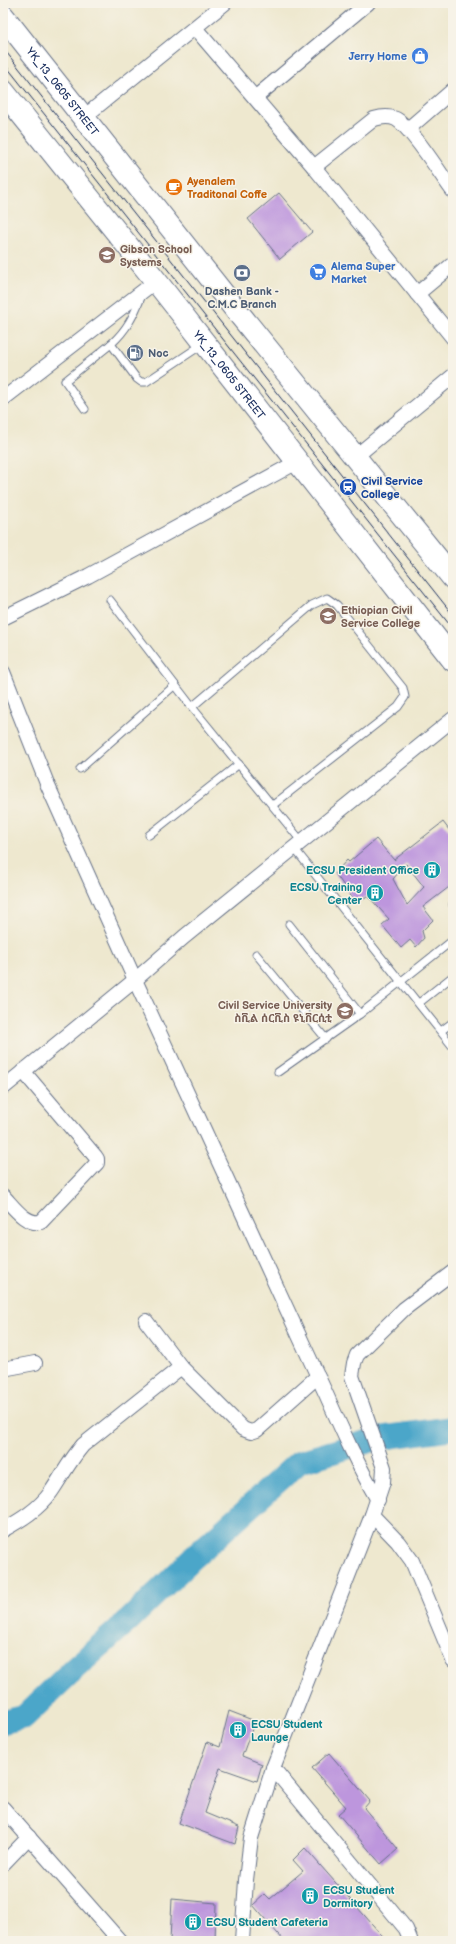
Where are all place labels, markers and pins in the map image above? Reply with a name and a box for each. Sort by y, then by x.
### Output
shop icon: Jerry Home [410,46,430,66]
place label: Jerry Home [348,50,407,63]
place label: Ayenalem Traditonal Coffe [186,175,267,201]
cafe icon: Ayenalem Traditonal Coffe [164,177,184,197]
place label: Gibson School Systems [120,243,192,269]
school or university icon: Gibson School Systems [97,245,117,265]
place label: Alema Super Market [330,260,396,286]
supermarket icon: Alema Super Market [308,262,328,282]
bank icon: Dashen Bank - C.M.C Branch [232,263,252,283]
place label: Dashen Bank - C.M.C Branch [205,285,279,311]
fuel station icon: Noc [125,343,145,363]
place label: Noc [148,347,169,360]
place label: Civil Service College [361,475,423,501]
station icon: Civil Service College [338,477,358,497]
place label: Ethiopian Civil Service College [341,604,420,630]
school or university icon: Ethiopian Civil Service College [318,606,338,626]
building icon: ECSU President Office [422,860,442,880]
place label: ECSU President Office [306,864,419,877]
place label: ECSU Training Center [290,881,363,907]
building icon: ECSU Training Center [365,883,385,903]
place label: Civil Service University ስቪል ሰርቪስ ዩኒቨርሲቲ [218,999,332,1025]
school or university icon: Civil Service University ስቪል ሰርቪስ ዩኒቨርሲቲ [335,1001,355,1021]
place label: ECSU Student Launge [251,1718,323,1744]
building icon: ECSU Student Launge [228,1720,248,1740]
place label: ECSU Student Dormitory [323,1884,395,1910]
building icon: ECSU Student Dormitory [300,1886,320,1906]
building icon: ECSU Student Cafeteria [183,1912,203,1932]
place label: ECSU Student Cafeteria [206,1916,328,1929]

